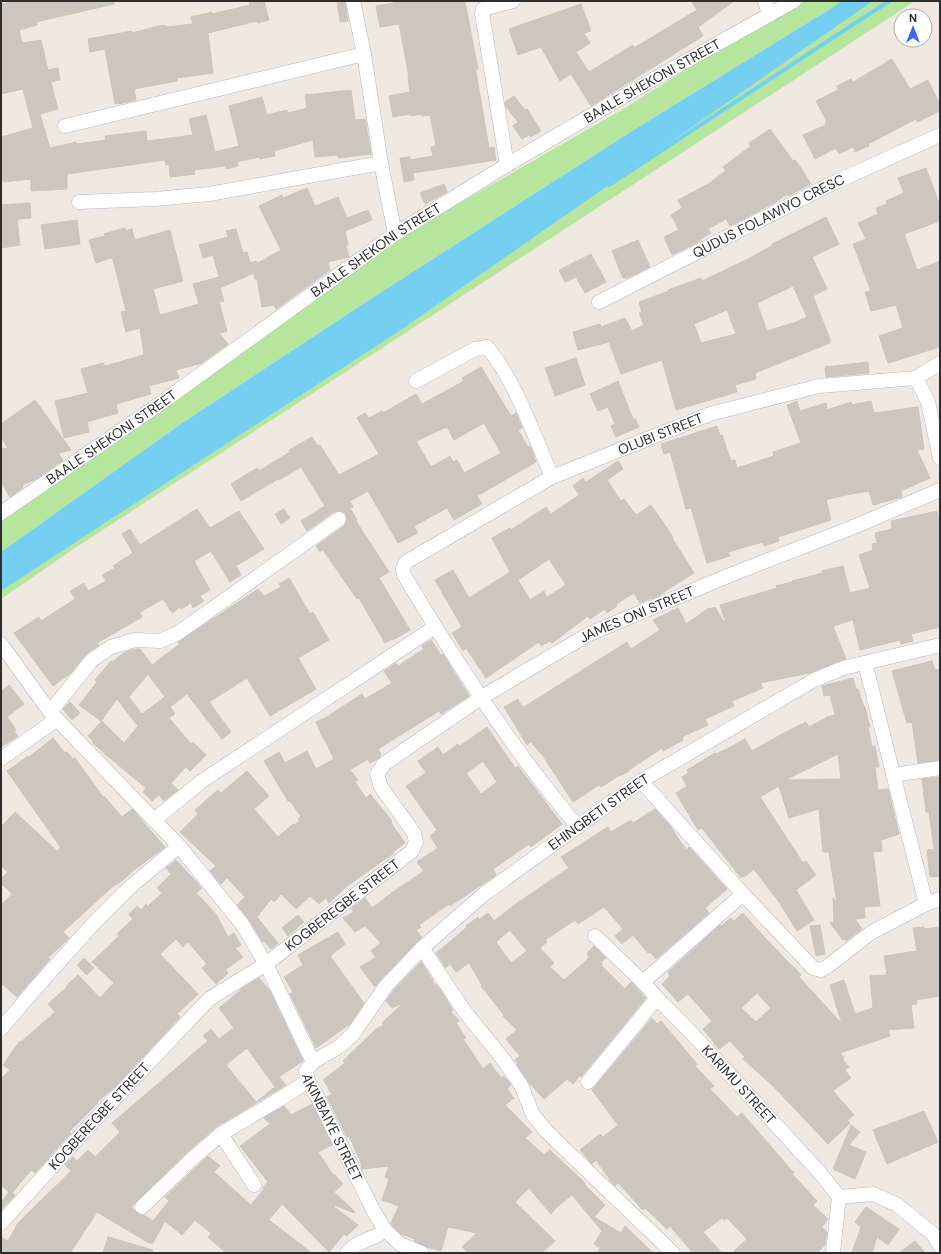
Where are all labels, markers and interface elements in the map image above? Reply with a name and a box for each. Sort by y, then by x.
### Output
north arrow [893,8,933,48]
text: N [909,11,917,25]
street label: BAALE SHEKONI STREET [580,35,724,127]
street label: QUDUS FOLAWIYO CRESC [689,170,847,262]
street label: BAALE SHEKONI STREET [307,199,444,301]
street label: BAALE SHEKONI STREET [43,386,180,488]
street label: OLUBI STREET [615,409,706,459]
street label: JAMES ONI STREET [576,582,697,647]
street label: EHINGBETI STREET [545,769,652,854]
street label: KOGBEREGBE STREET [281,855,403,955]
street label: KARIMU STREET [698,1041,780,1128]
street label: KOGBEREGBE STREET [45,1059,153,1174]
street label: AKINBAIYE STREET [298,1072,367,1184]

